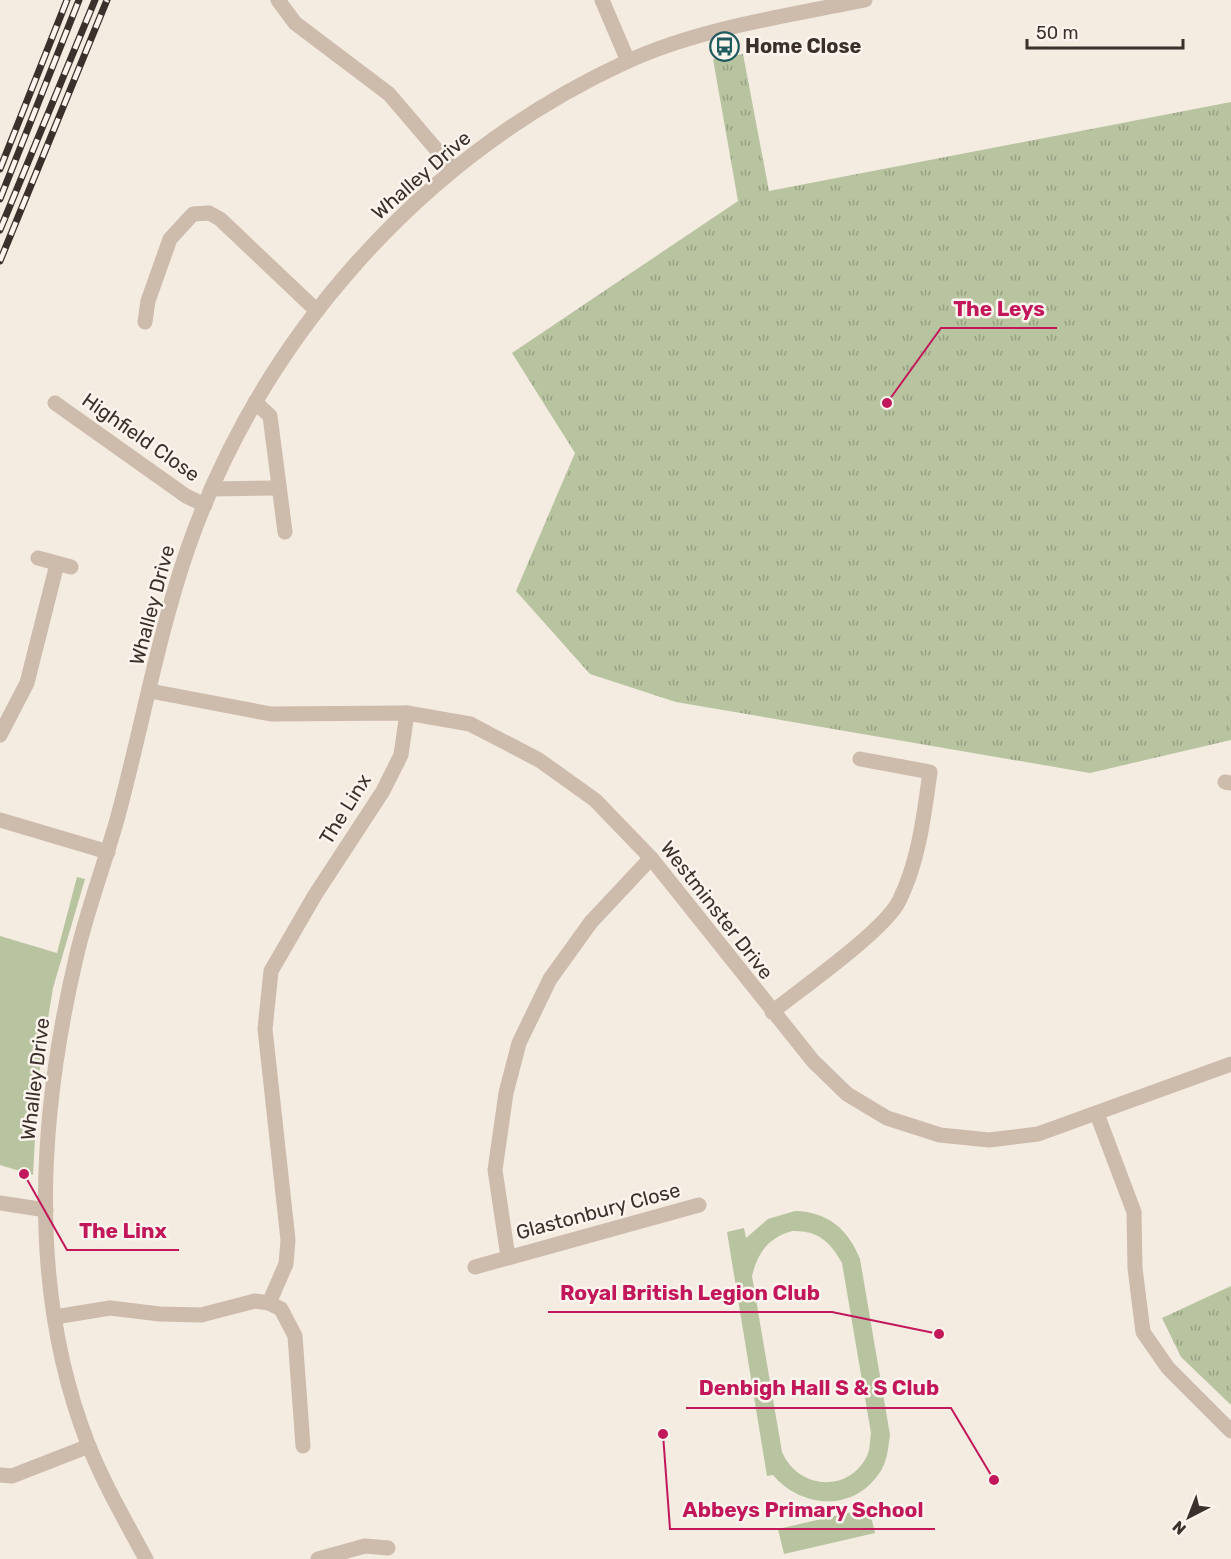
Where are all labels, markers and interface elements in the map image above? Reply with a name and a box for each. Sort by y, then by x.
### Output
scale bar [1027,12,1183,50]
text: 50 m [1036,22,1079,44]
bus stop icon: Home Close [708,30,740,62]
place label: Home Close [745,34,862,58]
street label: Whalley Drive [367,125,475,225]
callout: The Leys [941,289,1057,328]
text: The Leys [953,296,1045,321]
street label: Highfield Close [78,388,204,486]
street label: Whalley Drive [124,542,180,668]
street label: The Linx [314,769,376,849]
street label: Westminster Drive [656,836,778,984]
street label: Whalley Drive [16,1016,54,1142]
street label: Glastonbury Close [513,1178,683,1244]
callout: The Linx [67,1211,179,1250]
text: The Linx [79,1218,168,1243]
callout: Royal British Legion Club [548,1273,832,1312]
text: Royal British Legion Club [560,1280,820,1305]
callout: Denbigh Hall S & S Club [686,1369,951,1408]
text: Denbigh Hall S & S Club [699,1375,939,1400]
north arrow [1159,1487,1219,1547]
callout: Abbeys Primary School [670,1490,935,1529]
text: Abbeys Primary School [683,1497,923,1522]
text: N [1169,1517,1190,1539]

